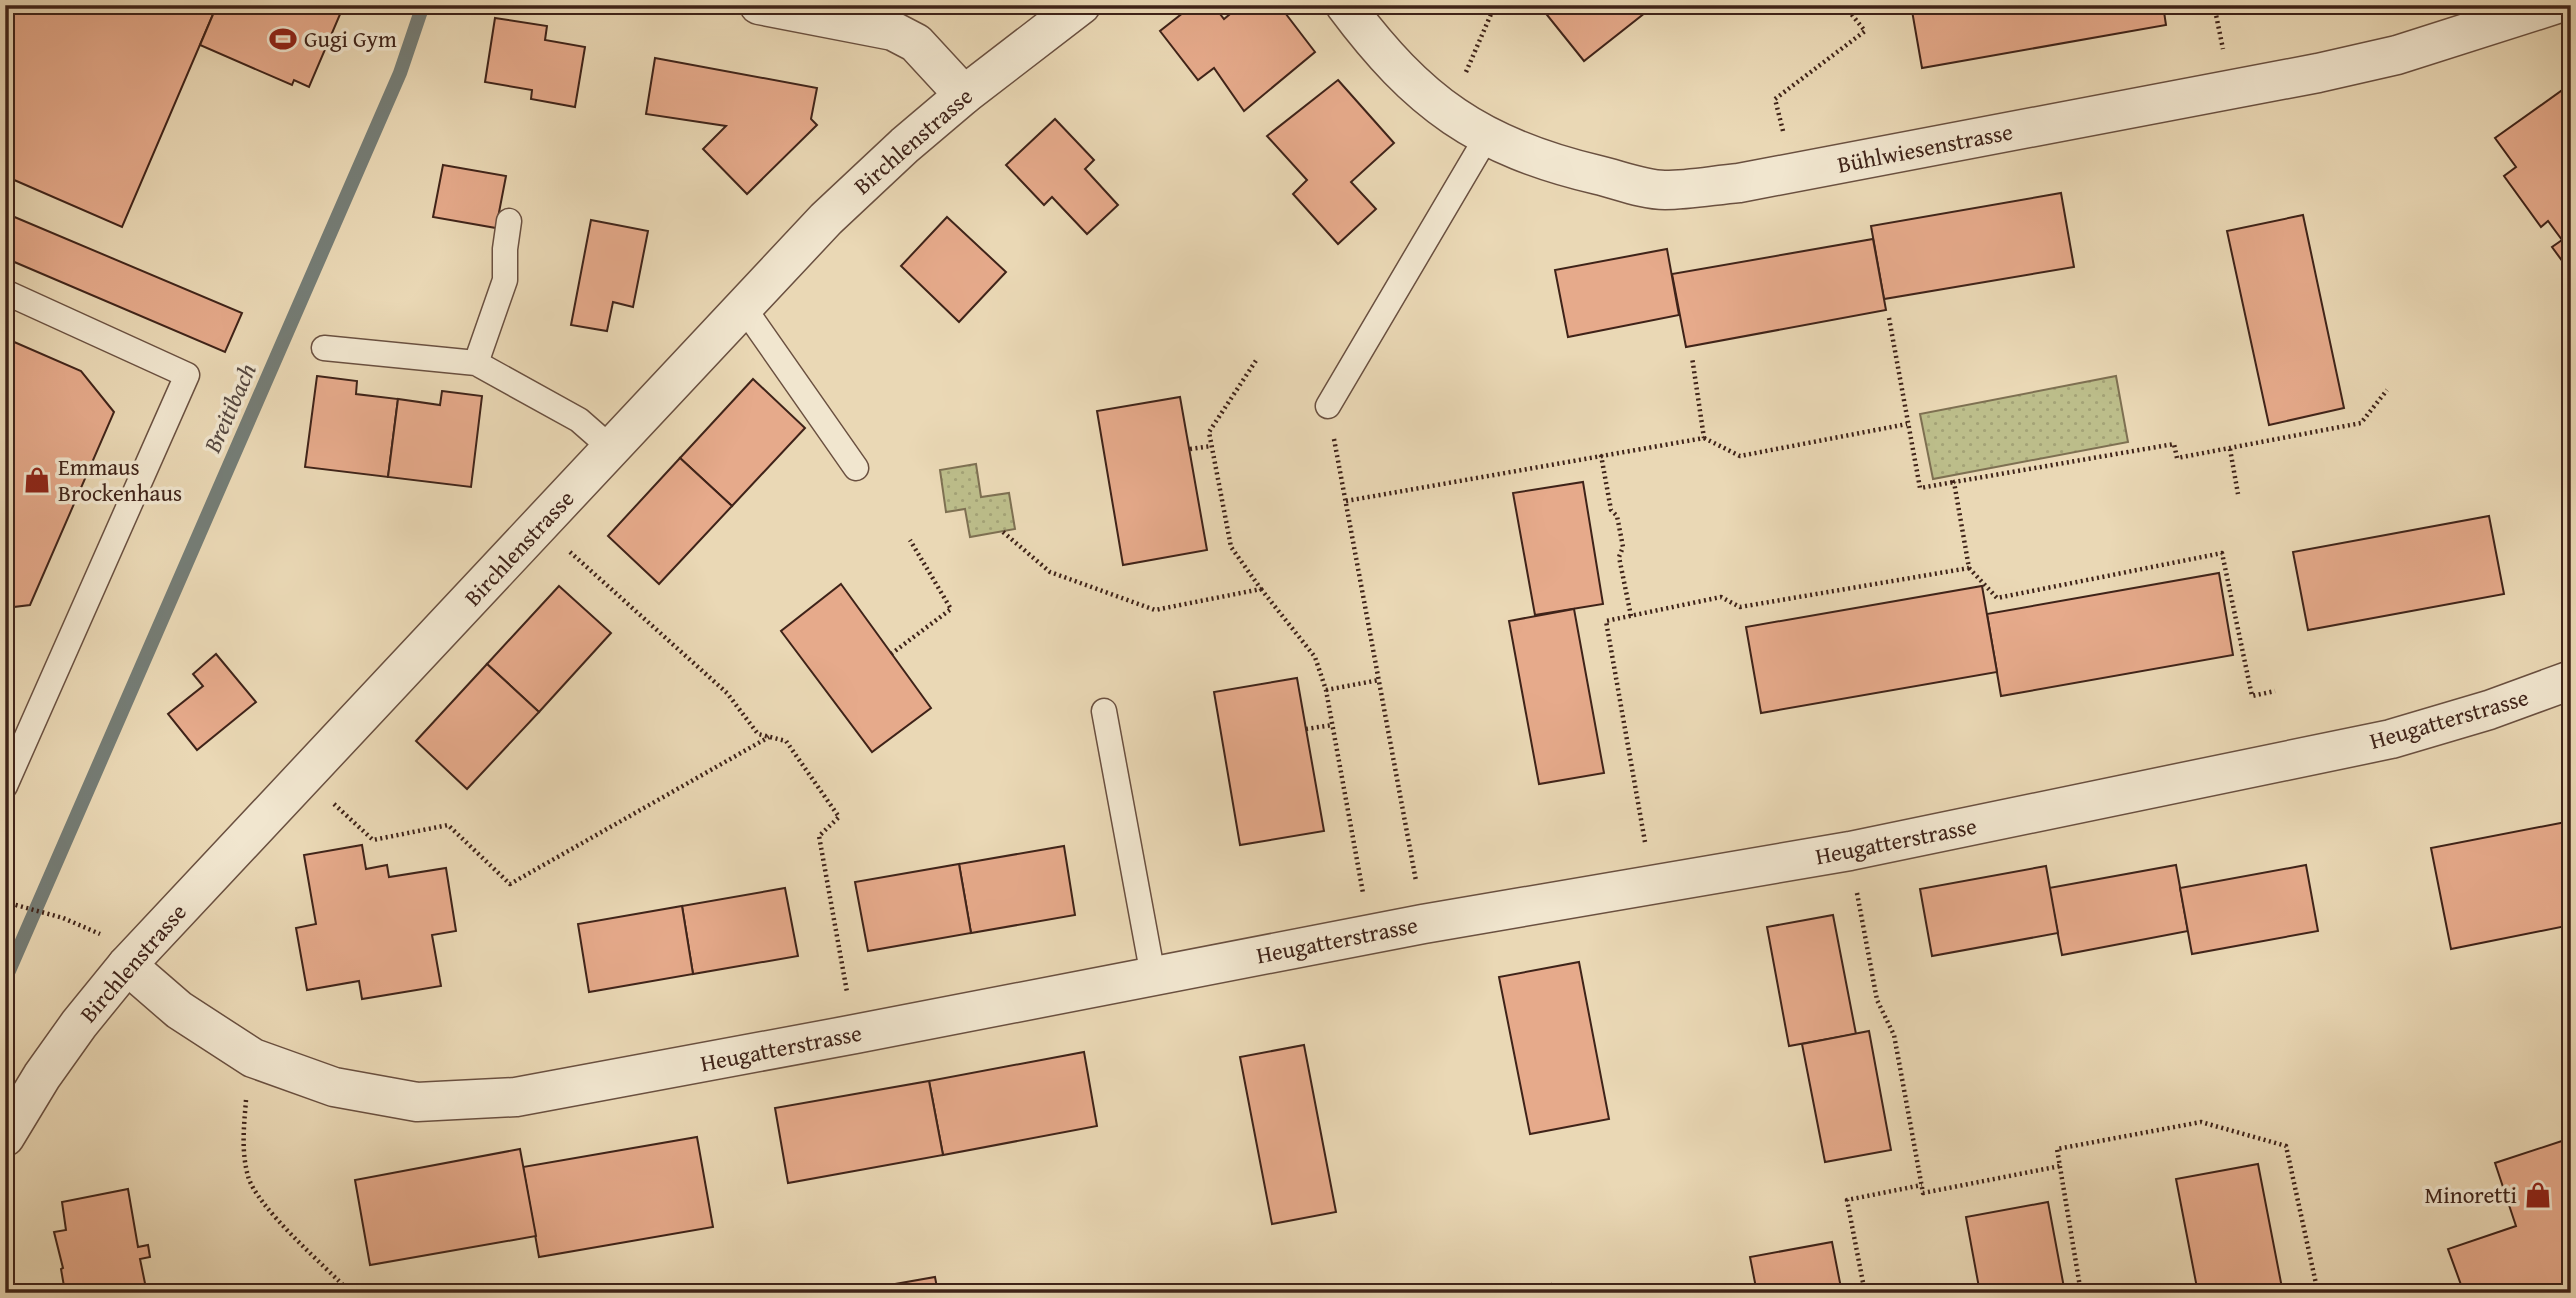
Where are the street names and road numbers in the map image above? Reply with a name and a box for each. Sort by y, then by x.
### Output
street label: Birchlenstrasse [846,80,979,202]
street label: Bühlwiesenstrasse [1835,114,2015,181]
street label: Birchlenstrasse [456,482,581,613]
street label: Heugatterstrasse [2366,680,2532,757]
street label: Heugatterstrasse [1812,809,1979,872]
street label: Birchlenstrasse [72,896,194,1029]
street label: Heugatterstrasse [1253,908,1420,971]
street label: Heugatterstrasse [697,1016,864,1079]

